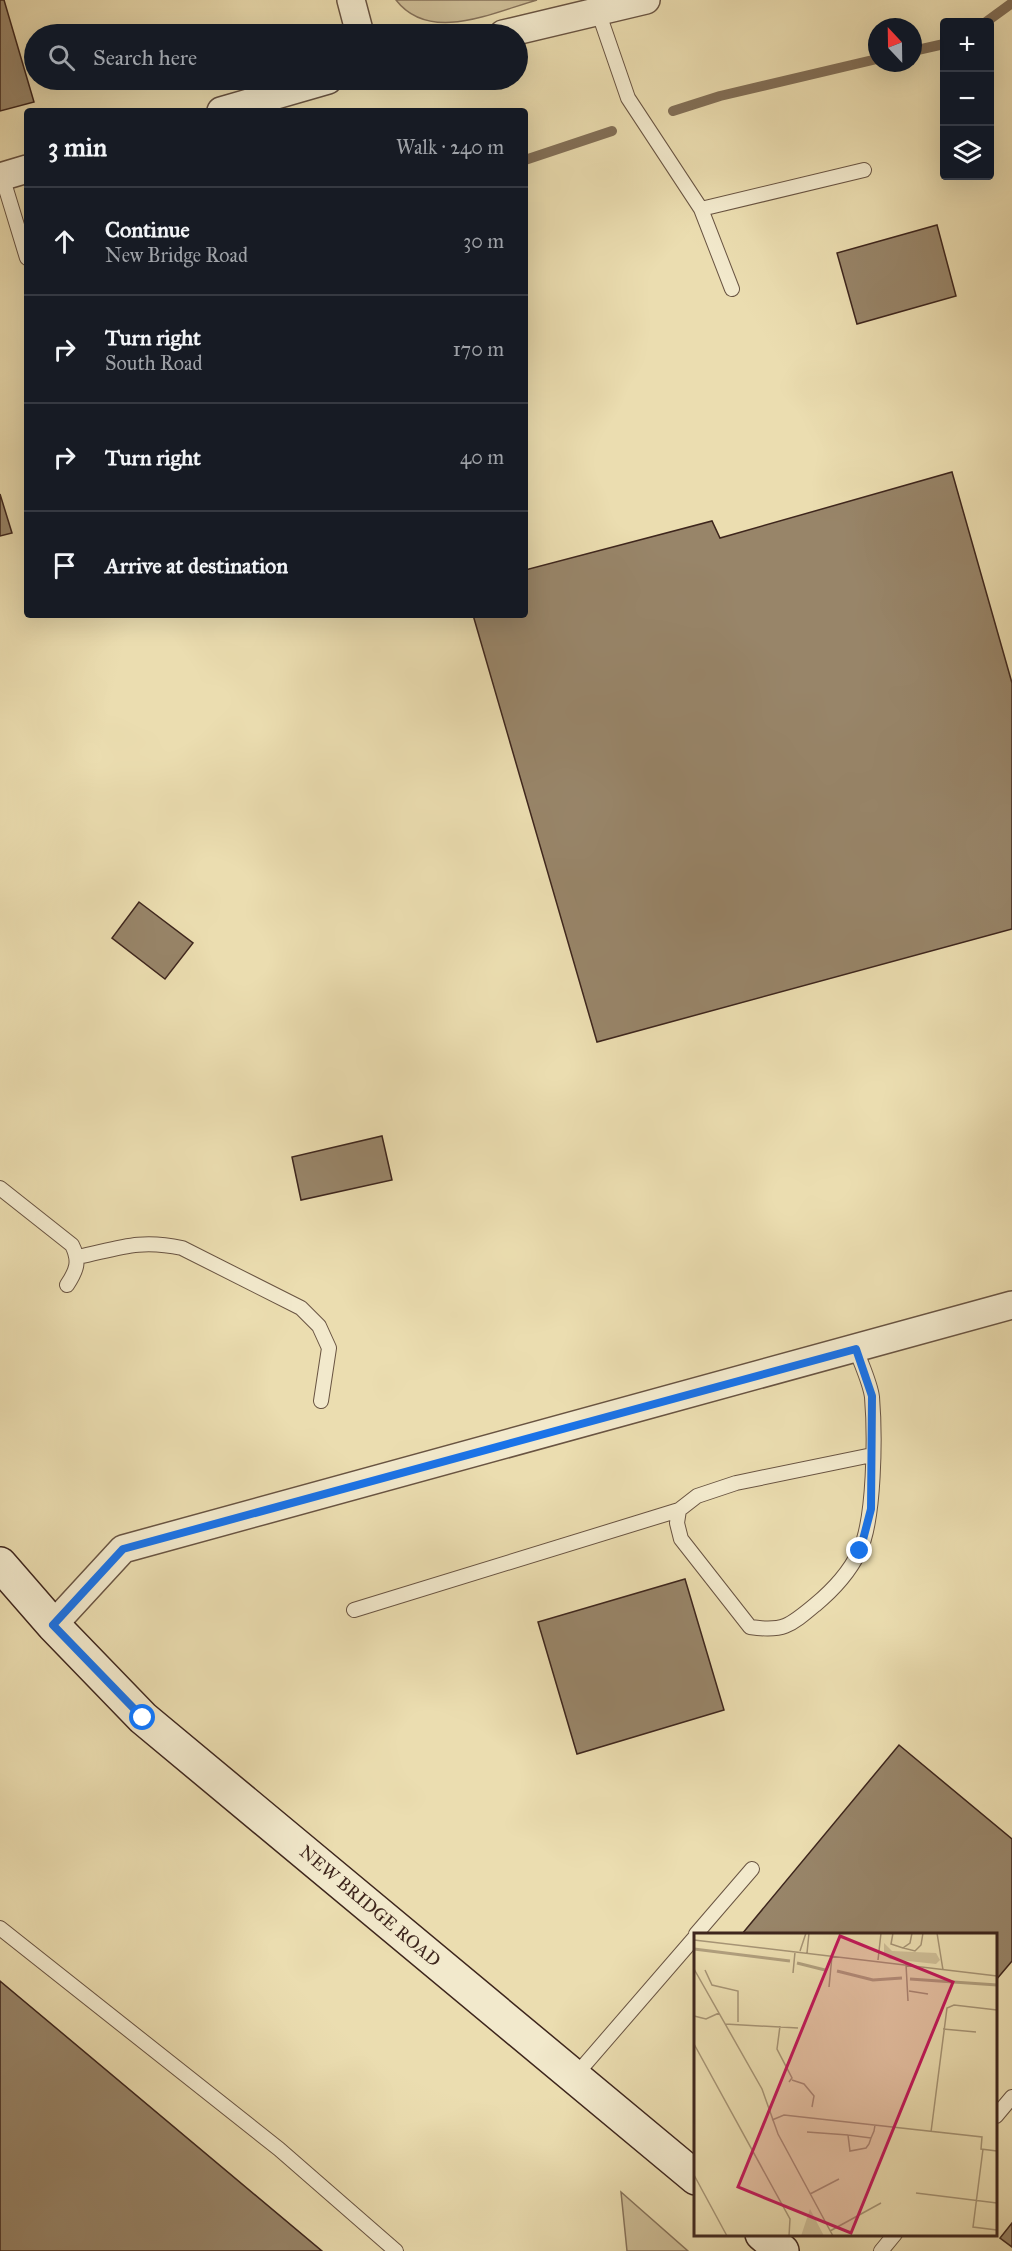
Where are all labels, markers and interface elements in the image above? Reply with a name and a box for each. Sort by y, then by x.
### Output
north arrow [868,18,922,72]
map controls [940,18,994,180]
button: + [940,18,994,72]
search box [24,24,528,90]
icon: search [45,41,78,74]
text: Search here [93,44,197,71]
button: − [940,72,994,126]
button: layers [940,126,994,180]
text: 3 min [48,131,107,163]
text: Walk · 240 m [396,135,504,159]
text: Continue [105,216,190,243]
icon: ahead [48,225,81,258]
text: 30 m [463,229,504,253]
text: New Bridge Road [105,243,248,267]
text: Turn right [105,324,201,351]
icon: right [48,333,81,366]
text: 170 m [453,337,504,361]
text: South Road [105,351,203,375]
icon: right [48,441,81,474]
text: Turn right [105,444,201,471]
text: 40 m [460,445,504,469]
icon: arrive [48,549,81,582]
text: Arrive at destination [105,552,288,579]
route end [846,1537,872,1563]
route start [129,1704,155,1730]
street label: NEW BRIDGE ROAD [295,1841,445,1971]
inset map [694,1933,997,2236]

